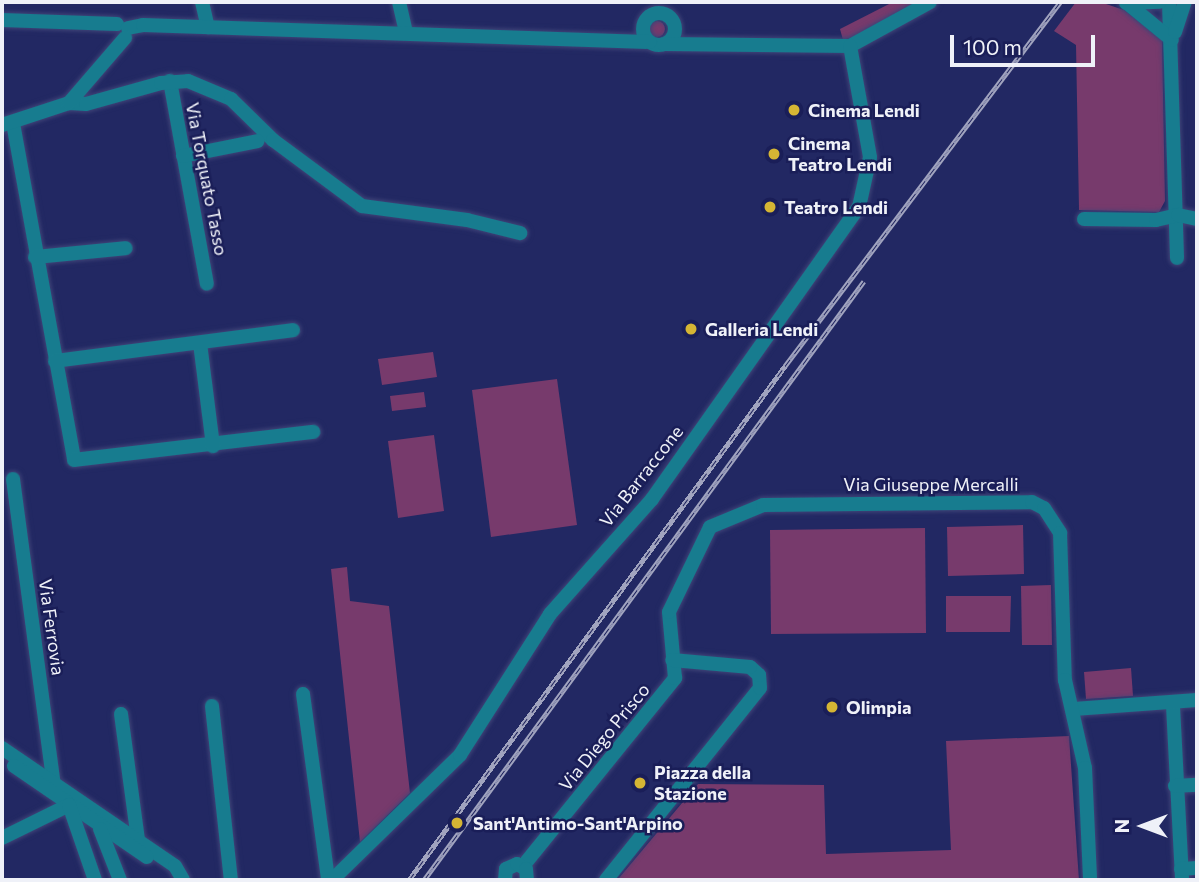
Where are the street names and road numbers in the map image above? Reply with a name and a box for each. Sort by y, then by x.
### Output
street label: Via Torquato Tasso [182,101,232,257]
street label: Via Barraccone [595,421,687,531]
street label: Via Giuseppe Mercalli [843,473,1019,495]
street label: Via Ferrovia [35,577,69,677]
street label: Via Diego Prisco [554,679,654,795]

